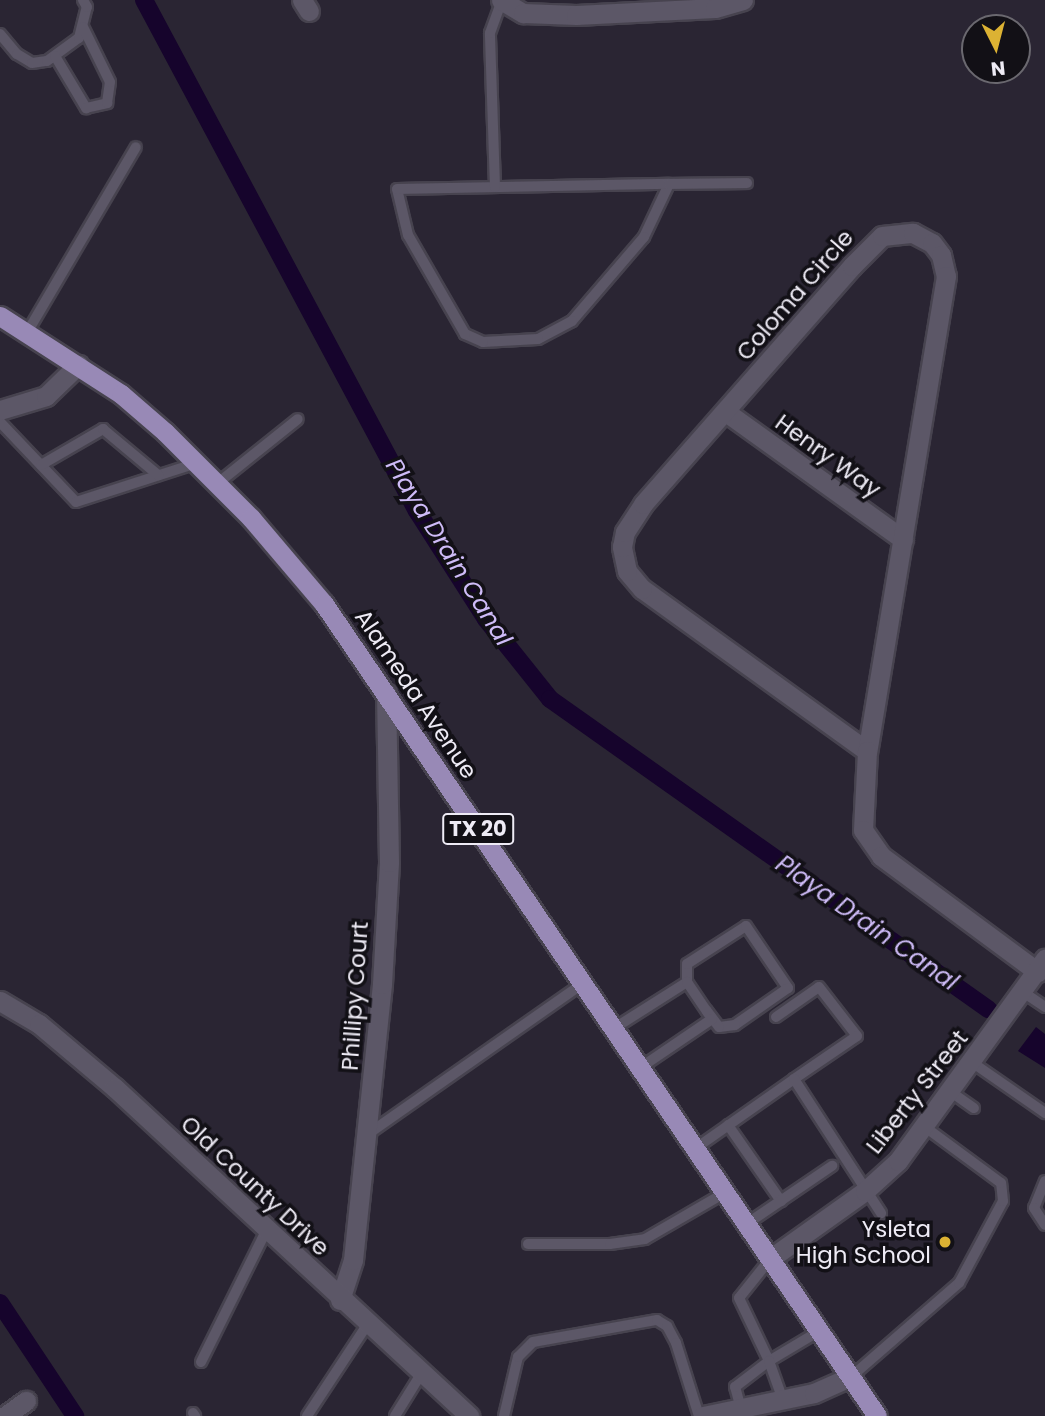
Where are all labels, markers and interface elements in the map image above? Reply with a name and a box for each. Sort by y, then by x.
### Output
north arrow [961,14,1031,84]
text: N [990,54,1007,83]
street label: Coloma Circle [731,224,859,366]
street label: Henry Way [770,409,886,503]
water label: Playa Drain Canal [380,453,518,651]
street label: Alameda Avenue [349,604,483,784]
road number: TX 20 [441,812,515,846]
water label: Playa Drain Canal [770,849,964,997]
street label: Phillipy Court [336,920,374,1072]
street label: Liberty Street [860,1025,974,1159]
street label: Old County Drive [175,1110,335,1262]
place label: Ysleta High School [796,1215,931,1269]
marker: Ysleta High School [937,1234,953,1250]

